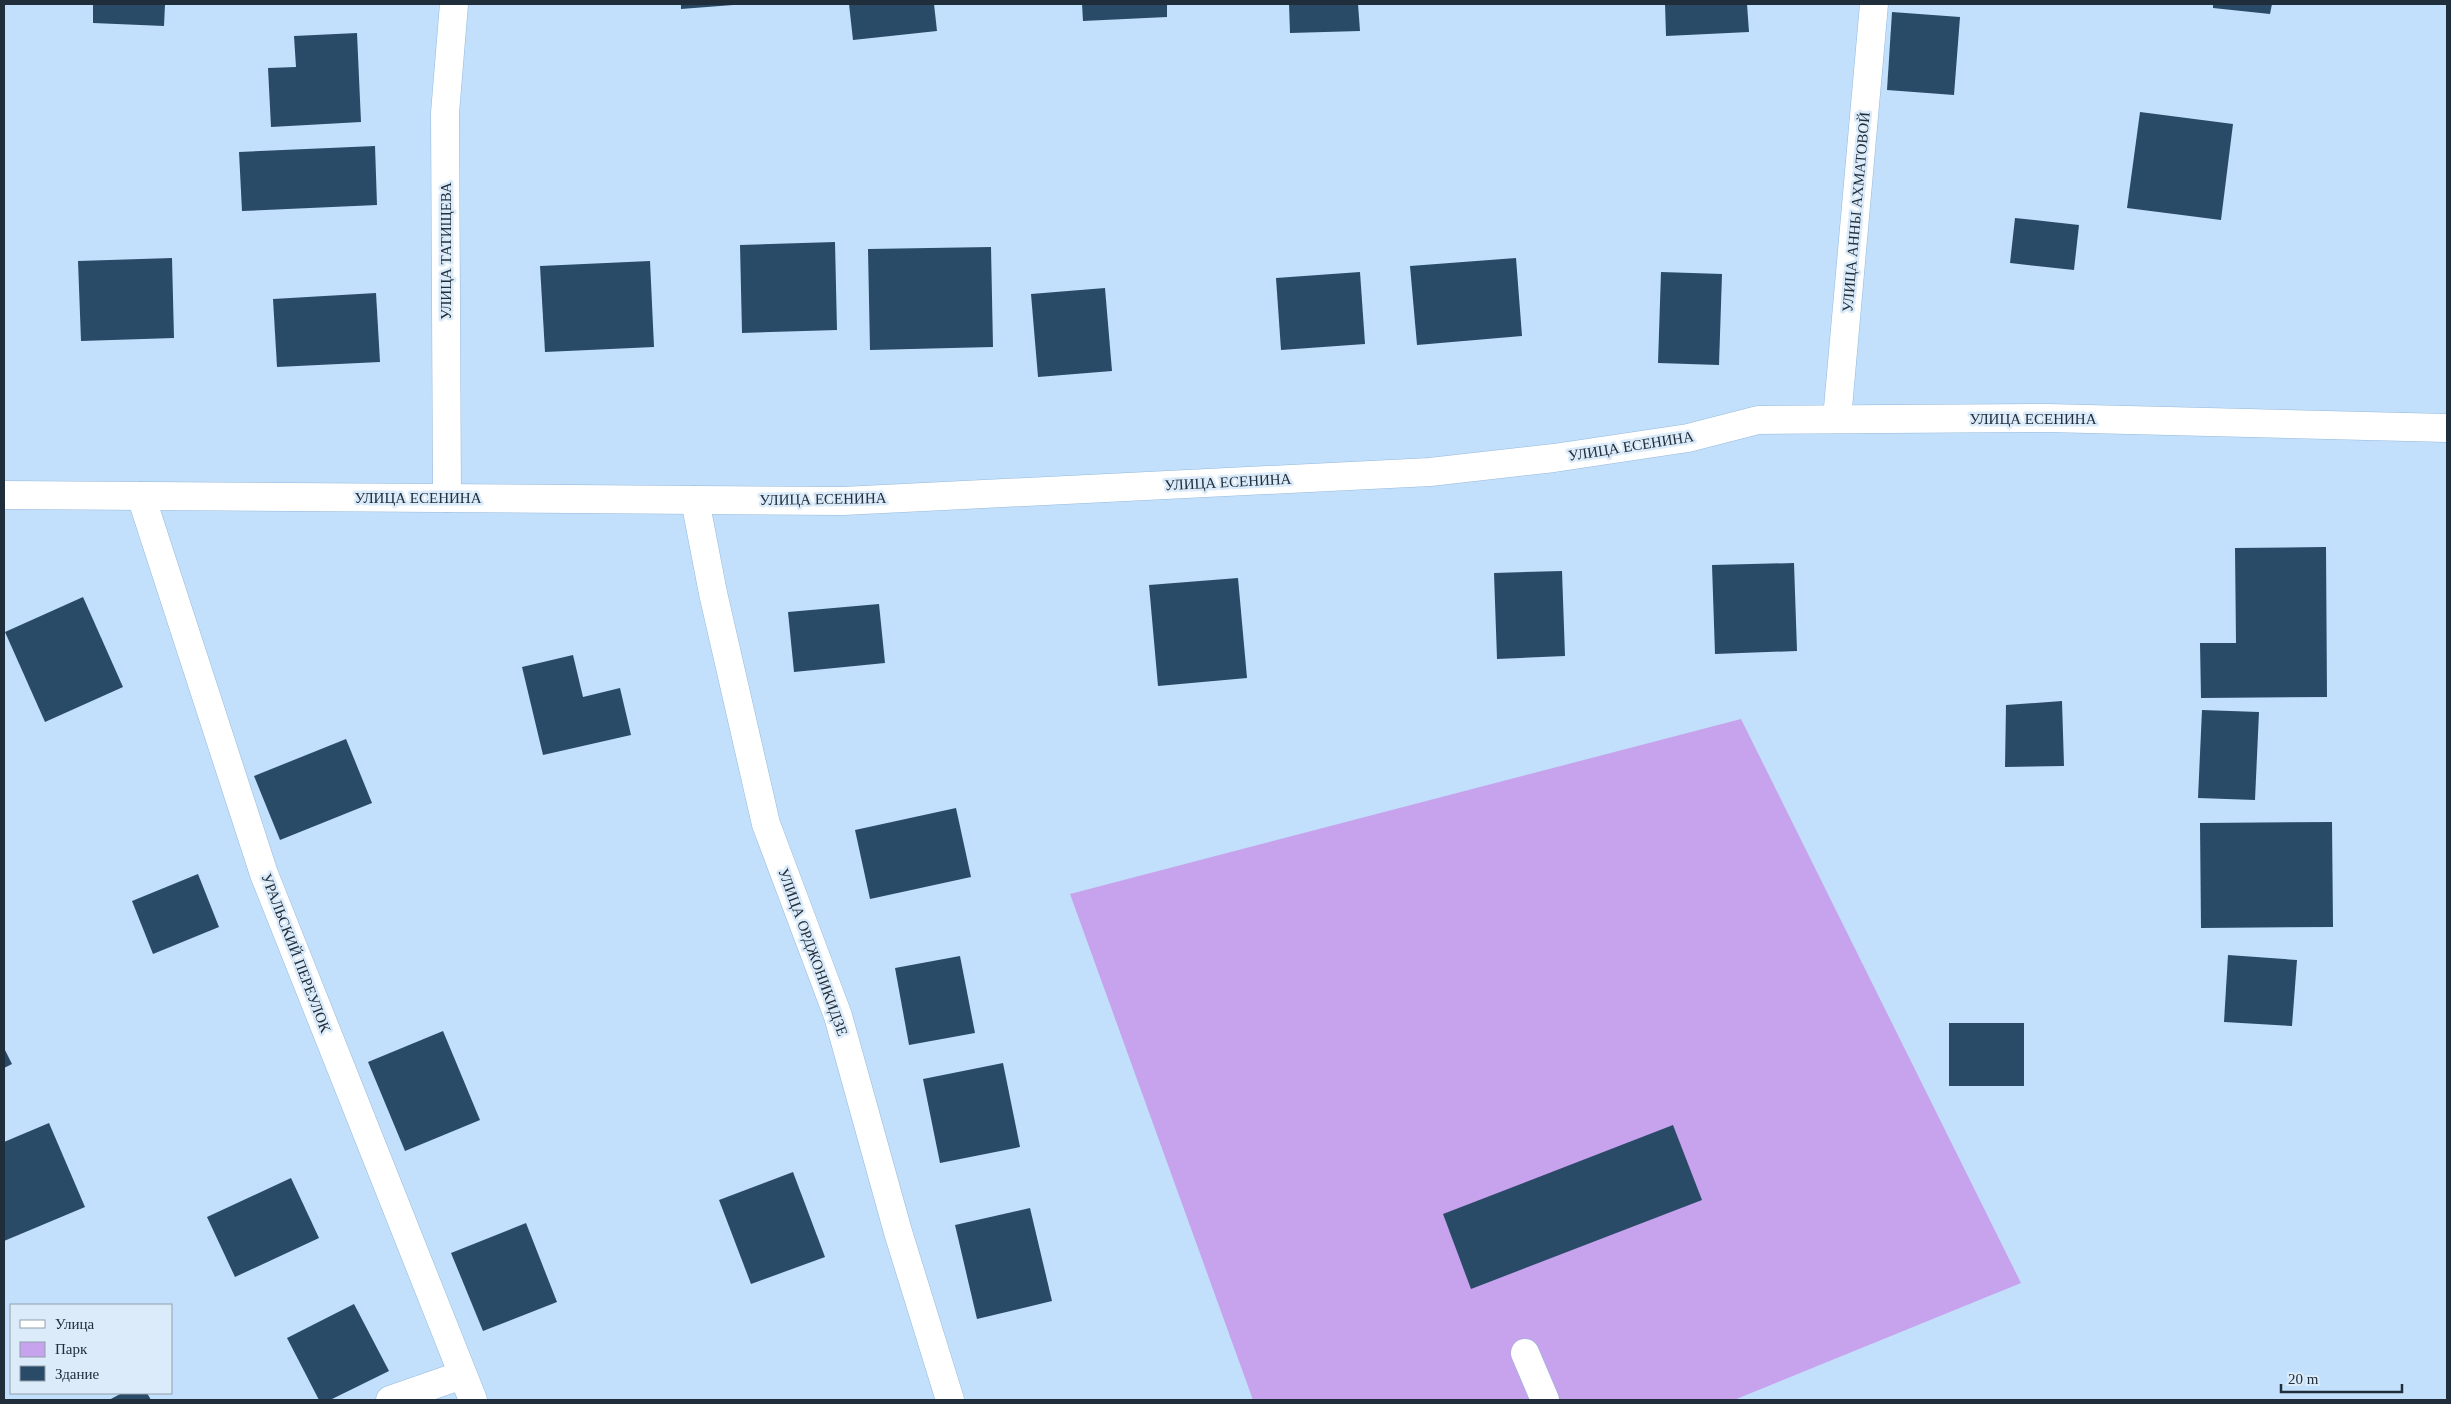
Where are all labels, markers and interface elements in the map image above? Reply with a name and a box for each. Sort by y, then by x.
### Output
street label: УЛИЦА АННЫ АХМАТОВОЙ [1839,111,1873,313]
street label: УЛИЦА ТАТИЩЕВА [438,182,454,320]
street label: УЛИЦА ЕСЕНИНА [1969,411,2097,427]
street label: УЛИЦА ЕСЕНИНА [1567,428,1695,464]
street label: УЛИЦА ЕСЕНИНА [1164,471,1292,493]
street label: УЛИЦА ЕСЕНИНА [354,490,482,506]
street label: УЛИЦА ЕСЕНИНА [759,490,887,508]
street label: УЛИЦА ОРДЖОНИКИДЗЕ [775,866,851,1038]
street label: УРАЛЬСКИЙ ПЕРЕУЛОК [258,871,334,1036]
legend [10,1304,172,1394]
text: Улица [55,1316,94,1332]
text: Парк [55,1341,88,1357]
scale bar [2281,1362,2402,1394]
text: Здание [55,1366,99,1382]
text: 20 m [2288,1371,2319,1387]

